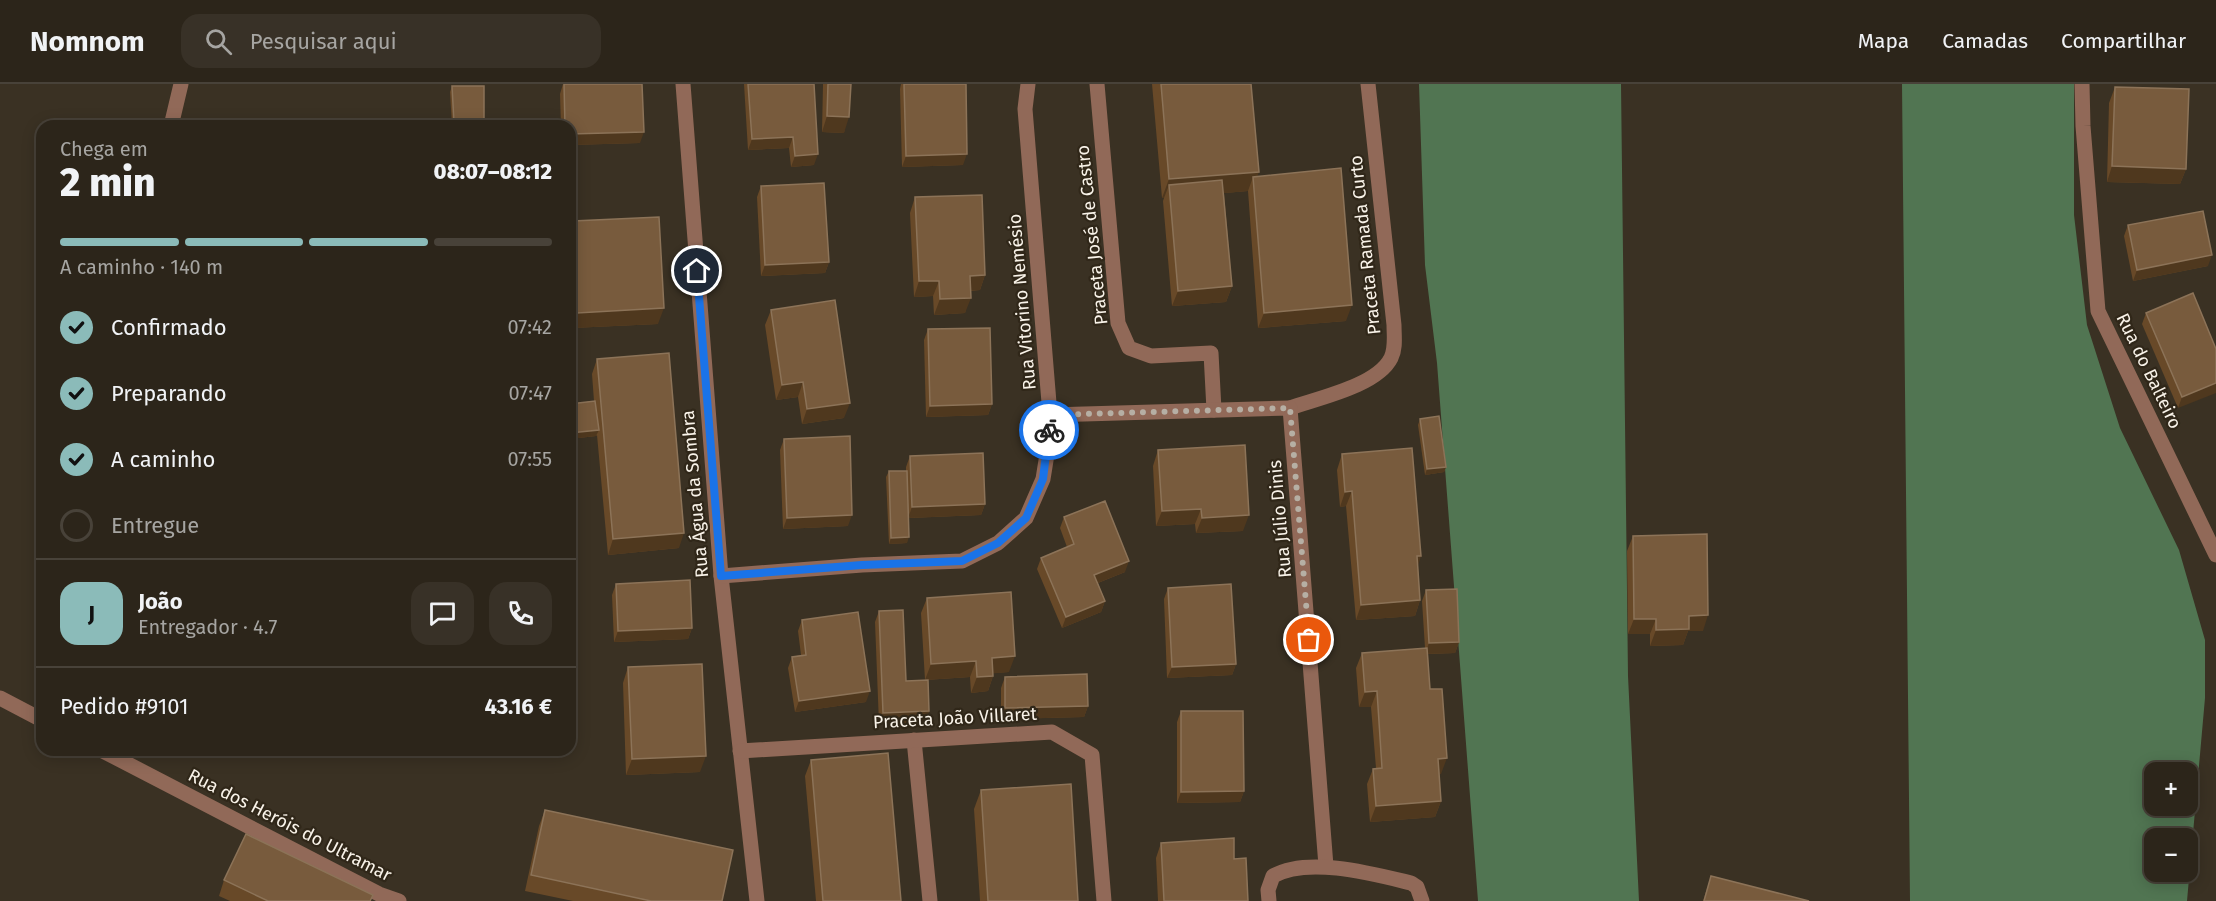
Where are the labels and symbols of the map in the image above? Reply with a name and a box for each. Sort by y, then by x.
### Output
street label: Praceta José de Castro [1072,144,1112,326]
street label: Praceta Ramada Curto [1345,154,1385,336]
street label: Rua Vitorino Nemésio [1003,213,1041,391]
pin [671,245,722,296]
street label: Rua do Balteiro [2112,310,2186,432]
courier [1019,400,1079,460]
street label: Rua Água da Sombra [676,409,713,579]
street label: Rua Júlio Dinis [1264,459,1296,579]
pin [1283,614,1334,665]
street label: Praceta João Villaret [872,703,1038,733]
street label: Rua dos Heróis do Ultramar [184,764,396,886]

